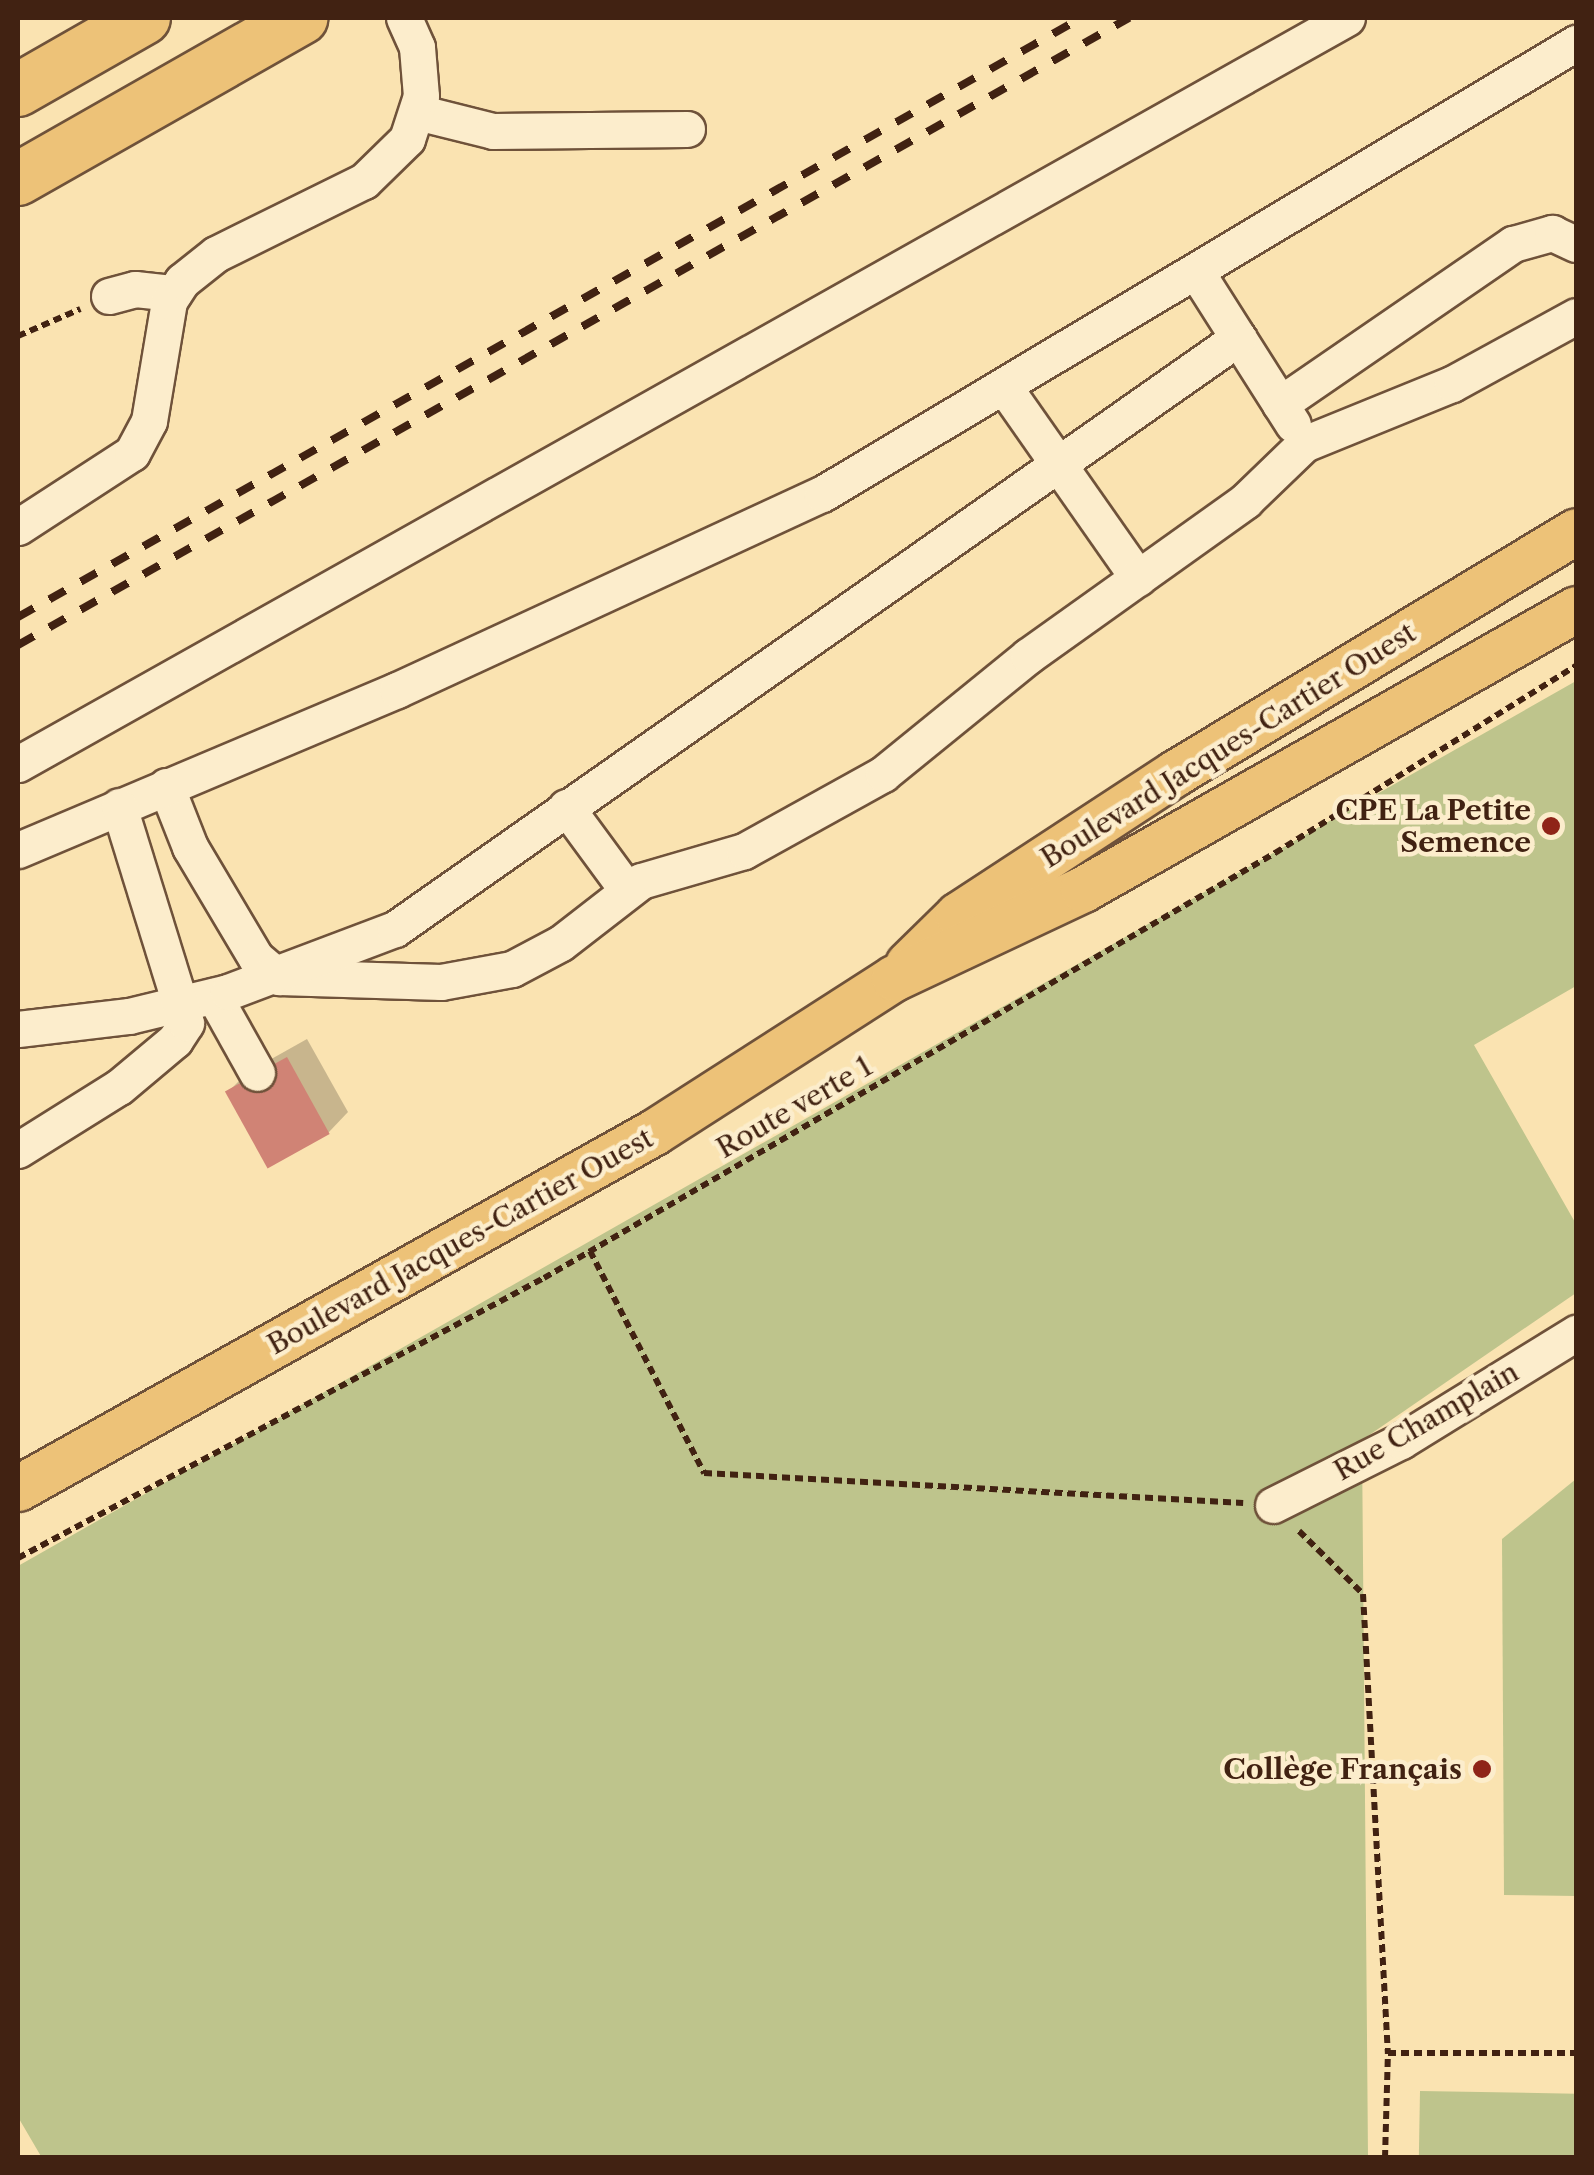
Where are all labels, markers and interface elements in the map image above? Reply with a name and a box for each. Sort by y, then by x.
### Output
street label: Boulevard Jacques-Cartier Ouest [1034,615,1422,875]
place label: CPE La Petite Semence [1335,793,1531,859]
marker: CPE La Petite Semence [1540,815,1562,837]
street label: Route verte 1 [710,1049,878,1165]
street label: Boulevard Jacques-Cartier Ouest [261,1121,659,1361]
street label: Rue Champlain [1328,1355,1524,1487]
place label: Collège Français [1223,1752,1462,1786]
marker: Collège Français [1471,1758,1493,1780]

